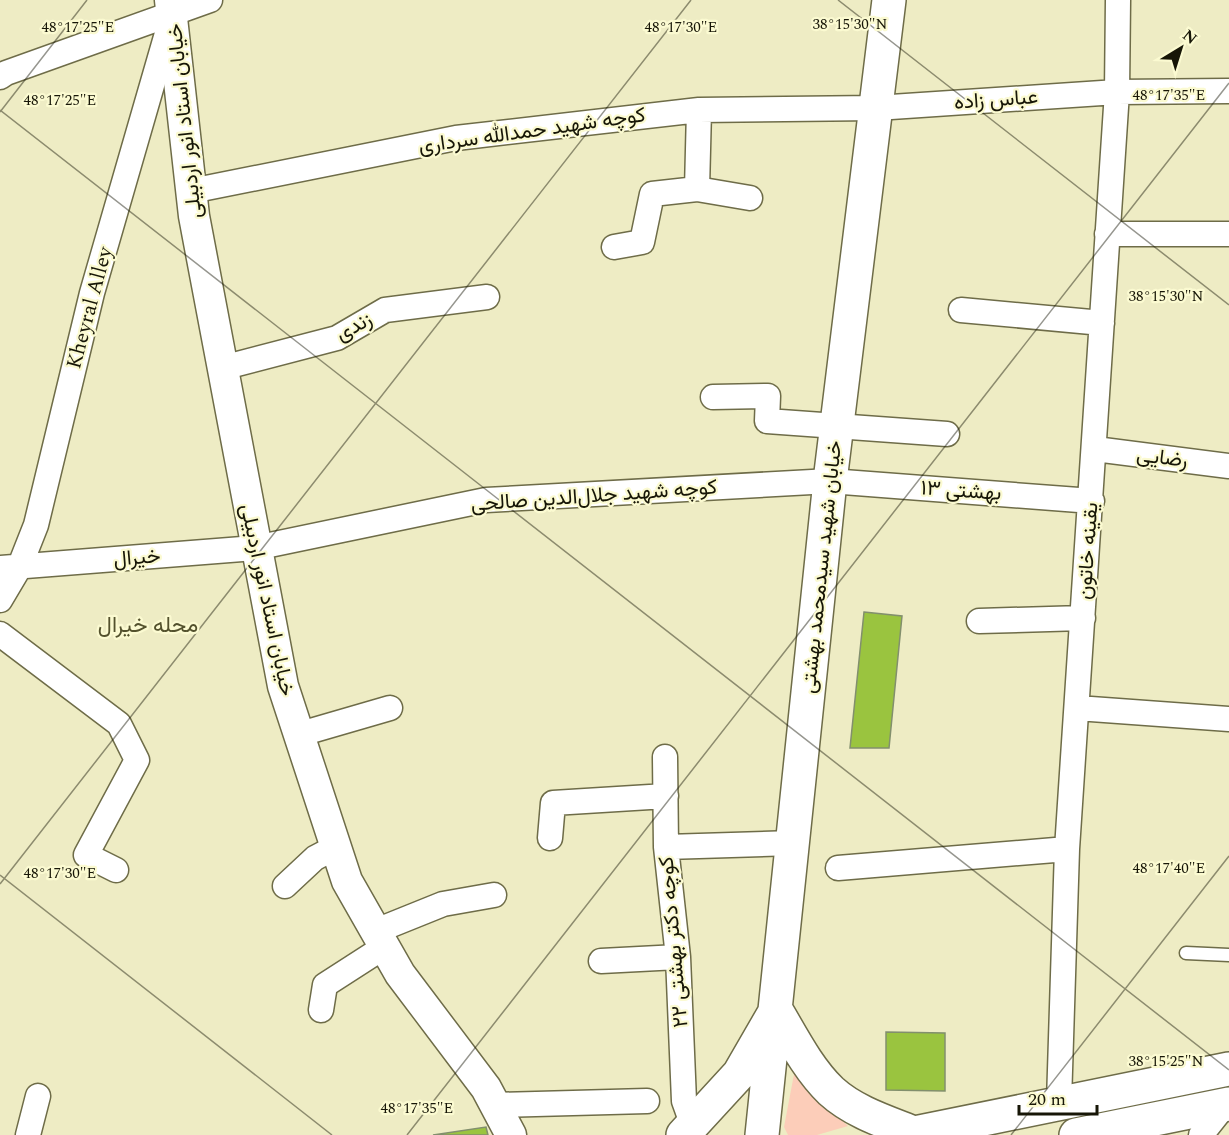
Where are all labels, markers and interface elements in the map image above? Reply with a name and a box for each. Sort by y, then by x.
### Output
text: 38°15'30"N [813,13,888,36]
text: 48°17'25"E [42,16,114,39]
text: 48°17'30"E [645,16,717,39]
north arrow [1151,18,1211,78]
street label: خیابان استاد انور اردبیلی [159,22,211,220]
text: N [1177,23,1202,50]
street label: عباس زاده [953,81,1039,119]
text: 48°17'35"E [1133,84,1205,107]
text: 48°17'25"E [24,89,96,112]
street label: کوچه شهید حمدالله سرداری [416,99,648,163]
street label: Kheyral Alley [58,242,122,373]
text: 38°15'30"N [1129,285,1204,308]
street label: زندی [330,304,378,350]
street label: خیابان شهید سیدمحمد بهشتی [793,439,851,695]
street label: رضایی [1134,439,1190,477]
street label: کوچه شهید جلال‌الدین صالحی [470,471,718,521]
street label: بهشتی ۱۳ [920,472,1002,510]
street label: خیابان استاد انور اردبیلی [231,501,303,699]
street label: یقینه خاتون [1069,501,1107,601]
street label: خیرال [112,540,162,576]
district label: محله خیرال [98,609,198,642]
street label: کوچه دکتر بهشتی ۲۲ [651,855,697,1029]
text: 48°17'40"E [1133,857,1205,880]
text: 48°17'30"E [24,862,96,885]
text: 38°15'25"N [1129,1050,1204,1073]
scale bar [1019,1078,1097,1116]
text: 20 m [1028,1086,1066,1113]
text: 48°17'35"E [381,1097,453,1120]

